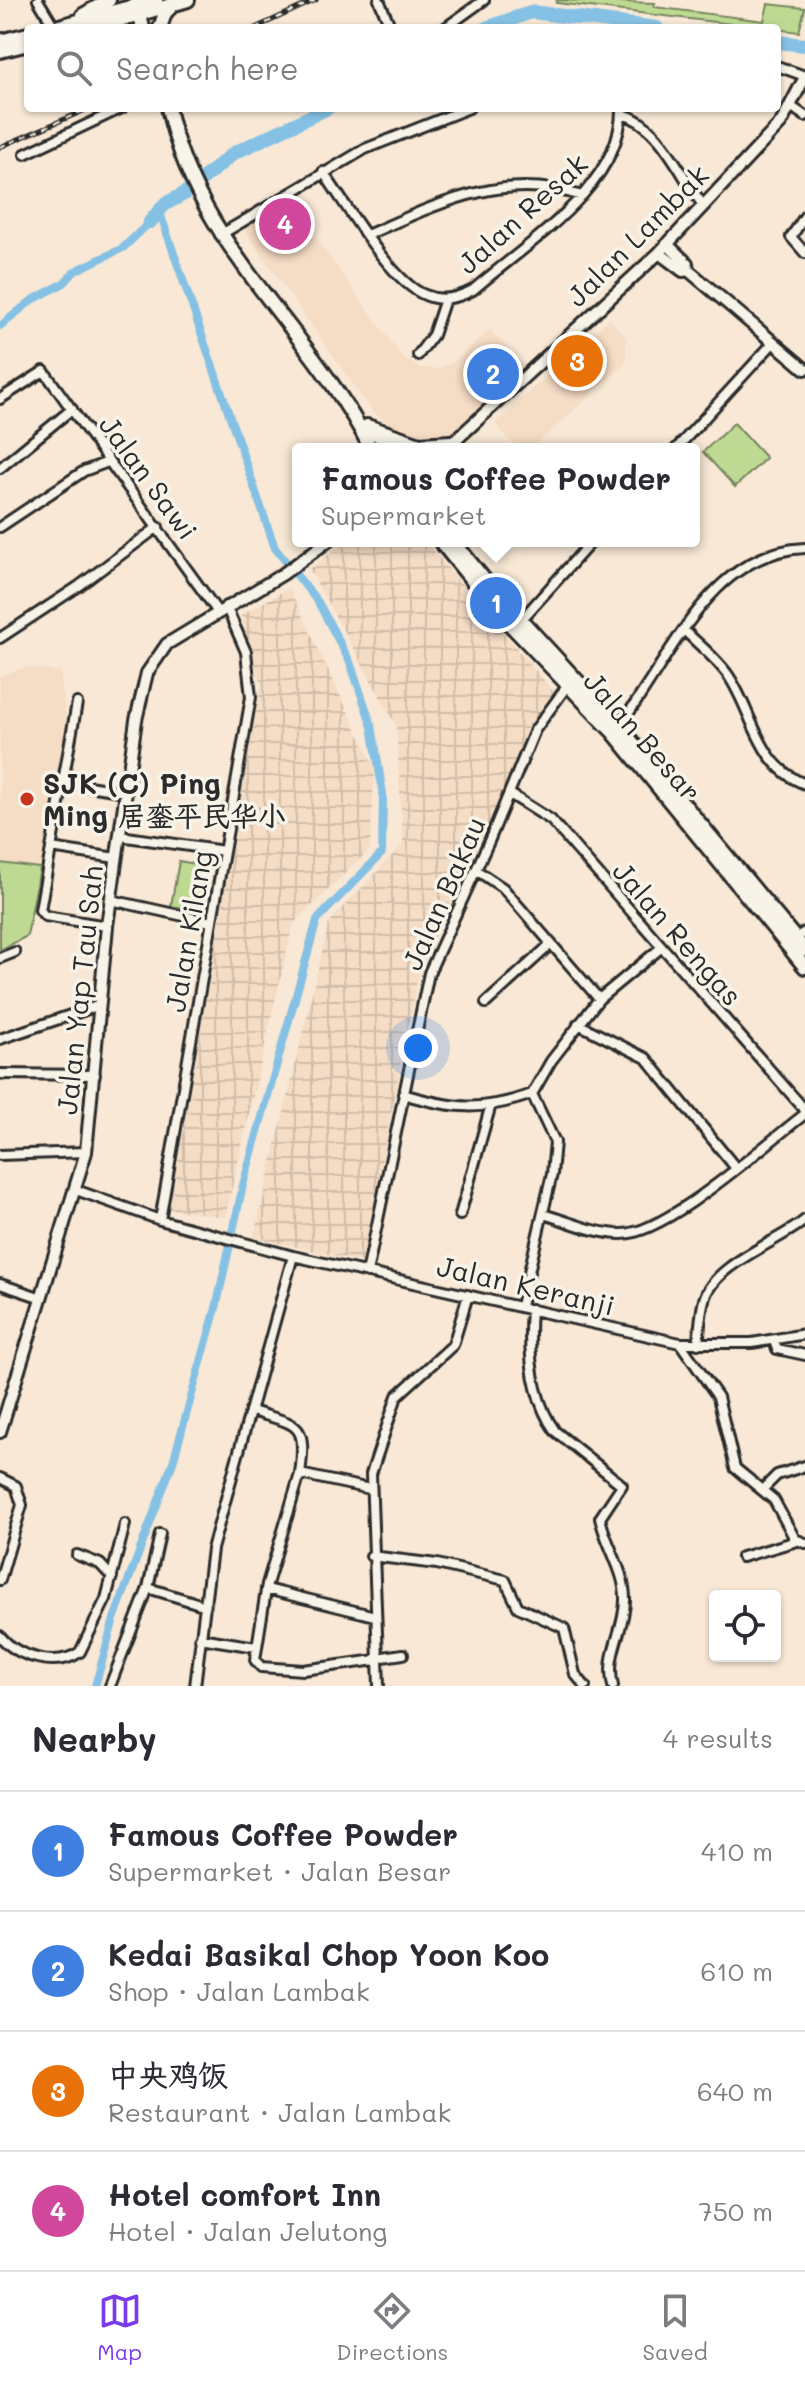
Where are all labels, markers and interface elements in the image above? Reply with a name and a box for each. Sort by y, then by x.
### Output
search box [24,24,781,112]
icon: search [52,46,96,90]
text: Search here [116,48,299,88]
street label: Jalan Resak [449,145,595,281]
street label: Jalan Lambak [558,156,716,314]
pin: 4 [259,194,311,254]
pin: 3 [551,331,603,391]
pin: 2 [467,344,519,404]
street label: Jalan Sawi [92,408,206,546]
popup [292,443,700,547]
text: Famous Coffee Powder [321,458,671,498]
text: Supermarket [321,498,486,532]
pin: 1 [470,573,522,633]
street label: Jalan Besar [576,663,710,809]
place label: SJK (C) Ping Ming 居銮平民华小 [43,765,286,833]
marker: SJK (C) Ping Ming 居銮平民华小 [18,790,36,808]
street label: Jalan Bakau [393,811,493,975]
street label: Jalan Kilang [156,847,220,1015]
street label: Jalan Rengas [605,853,751,1013]
street label: Jalan Yap Tau Sah [48,864,110,1116]
your location [398,1028,438,1068]
street label: Jalan Keranji [434,1247,618,1323]
map controls [709,1590,781,1662]
button: locate [709,1590,781,1662]
text: Nearby [32,1716,157,1761]
text: 4 results [663,1721,773,1755]
text: Famous Coffee Powder [108,1814,458,1854]
text: 1 [52,1834,64,1868]
text: 410 m [701,1834,773,1868]
text: Supermarket · Jalan Besar [108,1854,451,1888]
text: Kedai Basikal Chop Yoon Koo [108,1934,549,1974]
text: 2 [51,1954,65,1988]
text: 610 m [701,1954,773,1988]
text: Shop · Jalan Lambak [108,1974,370,2008]
text: 中央鸡饭 [108,2054,228,2094]
text: 3 [50,2074,66,2108]
text: 640 m [697,2074,773,2108]
text: Restaurant · Jalan Lambak [108,2095,451,2129]
text: Hotel comfort Inn [108,2174,381,2214]
text: 4 [50,2194,66,2228]
text: 750 m [698,2194,773,2228]
text: Hotel · Jalan Jelutong [108,2214,387,2248]
tab: Map [97,2289,142,2366]
tab: Directions [336,2289,448,2366]
tab: Saved [643,2289,708,2366]

